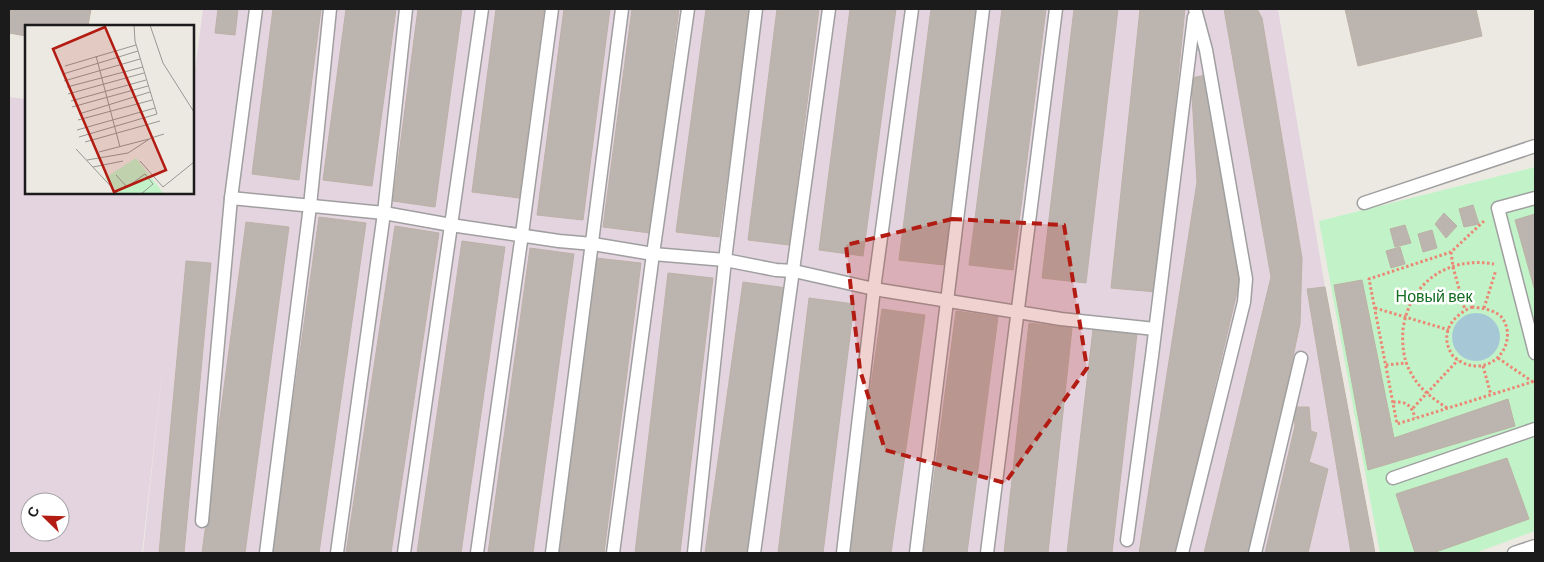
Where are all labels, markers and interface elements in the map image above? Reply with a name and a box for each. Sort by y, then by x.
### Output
inset map [25,25,194,194]
park label: Новый век [1396,286,1473,305]
north arrow [20,492,70,542]
text: С [23,504,42,520]

